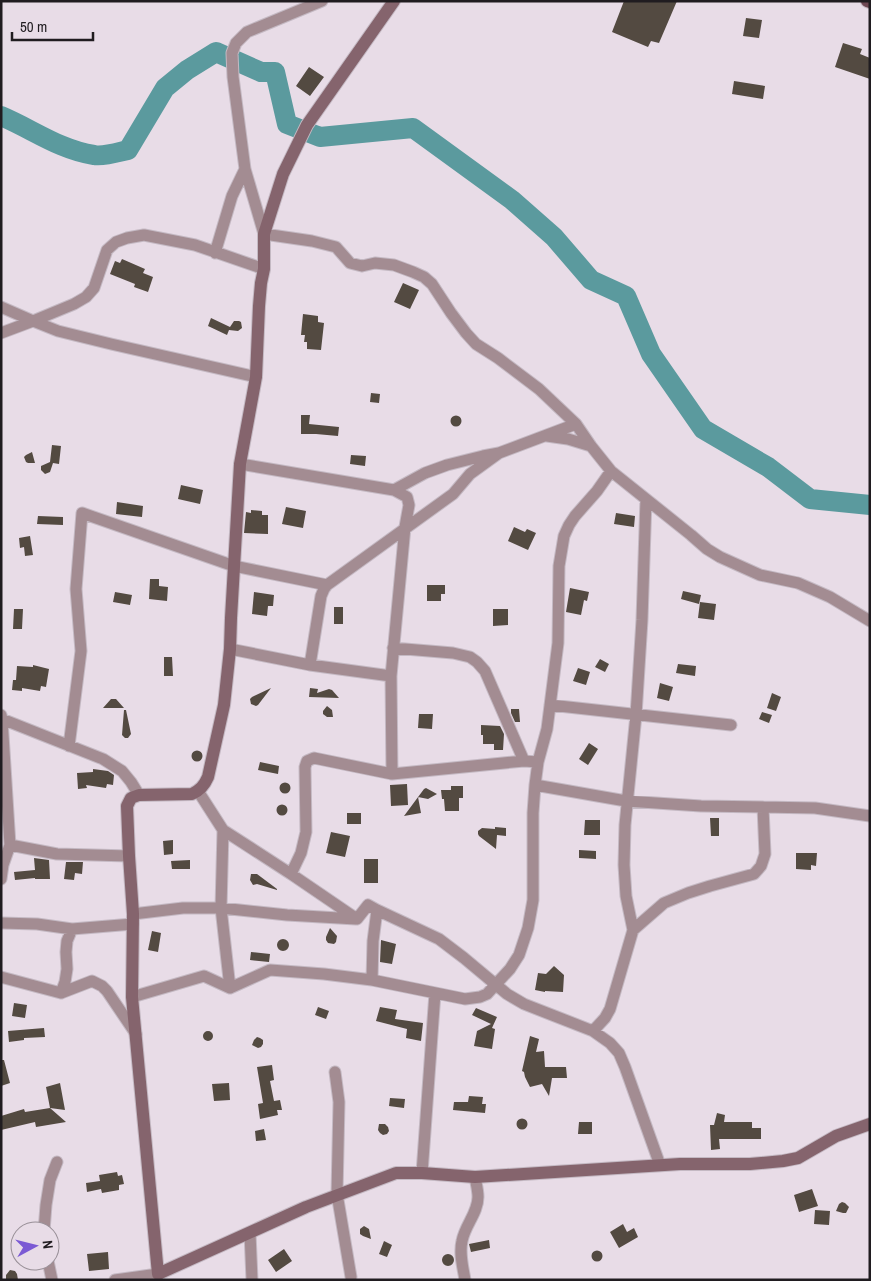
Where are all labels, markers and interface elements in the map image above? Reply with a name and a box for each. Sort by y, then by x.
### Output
scale bar [12,10,94,42]
text: 50 m [20,16,47,37]
north arrow [10,1221,60,1271]
text: N [38,1239,57,1250]

